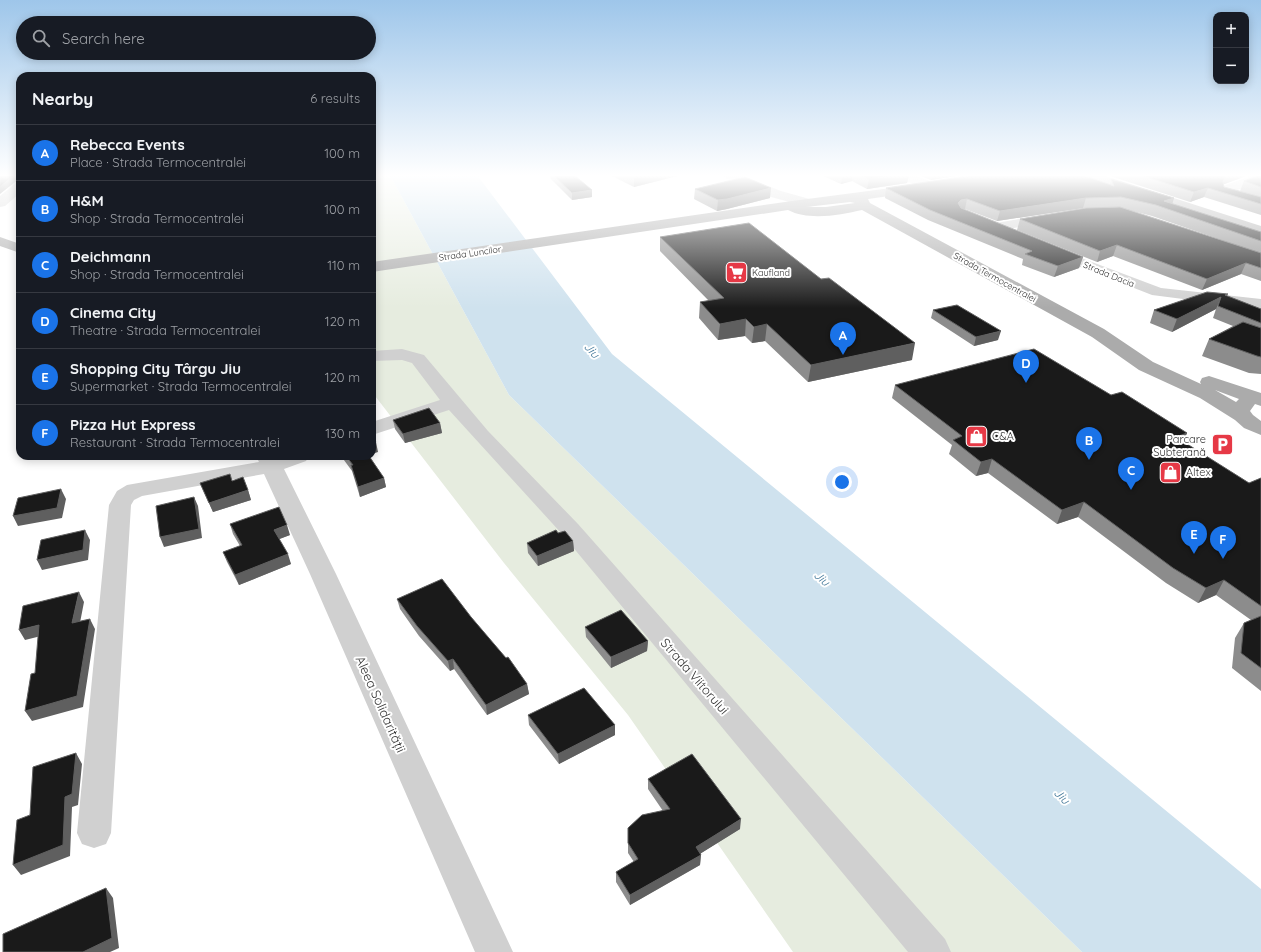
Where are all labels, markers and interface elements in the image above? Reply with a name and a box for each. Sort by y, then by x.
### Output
map controls [1213,12,1249,84]
button: + [1213,12,1249,48]
search box [16,16,376,60]
icon: search [30,27,52,49]
text: Search here [62,29,145,48]
button: − [1213,48,1249,84]
text: Nearby [32,88,93,109]
text: 6 results [310,90,360,106]
text: Rebecca Events [70,135,185,154]
text: A [41,145,49,161]
text: 100 m [324,145,360,161]
text: Place · Strada Termocentralei [70,154,246,170]
text: H&M [70,191,104,210]
text: B [41,201,49,217]
text: 100 m [324,201,360,217]
text: Shop · Strada Termocentralei [70,210,244,226]
street label: Strada Luncilor [438,243,502,263]
text: Deichmann [70,247,151,266]
street label: Strada Termocentralei [952,250,1038,304]
text: C [41,257,49,273]
text: 110 m [327,257,360,273]
supermarket icon: Kaufland [723,259,749,285]
street label: Strada Dacia [1082,259,1136,289]
text: Shop · Strada Termocentralei [70,266,244,282]
place label: Kaufland [752,267,790,278]
text: Cinema City [70,303,156,322]
text: D [40,313,50,329]
text: 120 m [325,313,360,329]
text: Theatre · Strada Termocentralei [70,322,260,338]
pin: A [830,322,856,355]
water label: Jiu [581,339,604,362]
pin: D [1013,350,1039,383]
text: Shopping City Târgu Jiu [70,359,241,378]
text: E [41,369,49,385]
text: 120 m [325,369,360,385]
text: Supermarket · Strada Termocentralei [70,378,292,394]
text: Pizza Hut Express [70,415,195,434]
shop icon: C&A [963,423,989,449]
text: F [41,425,49,441]
text: 130 m [325,425,360,441]
pin: B [1076,427,1102,460]
place label: C&A [992,429,1014,443]
place label: Parcare Subterană [1153,432,1206,459]
parking icon: Parcare Subterană [1209,432,1235,458]
text: Restaurant · Strada Termocentralei [70,434,280,450]
pin: C [1118,457,1144,490]
shop icon: Altex [1158,459,1184,485]
place label: Altex [1186,465,1211,479]
your location [832,472,852,492]
pin: E [1181,521,1207,554]
pin: F [1210,526,1236,559]
water label: Jiu [811,567,834,590]
street label: Strada Viitorului [658,635,732,717]
street label: Aleea Solidarității [353,653,409,755]
water label: Jiu [1051,785,1074,808]

